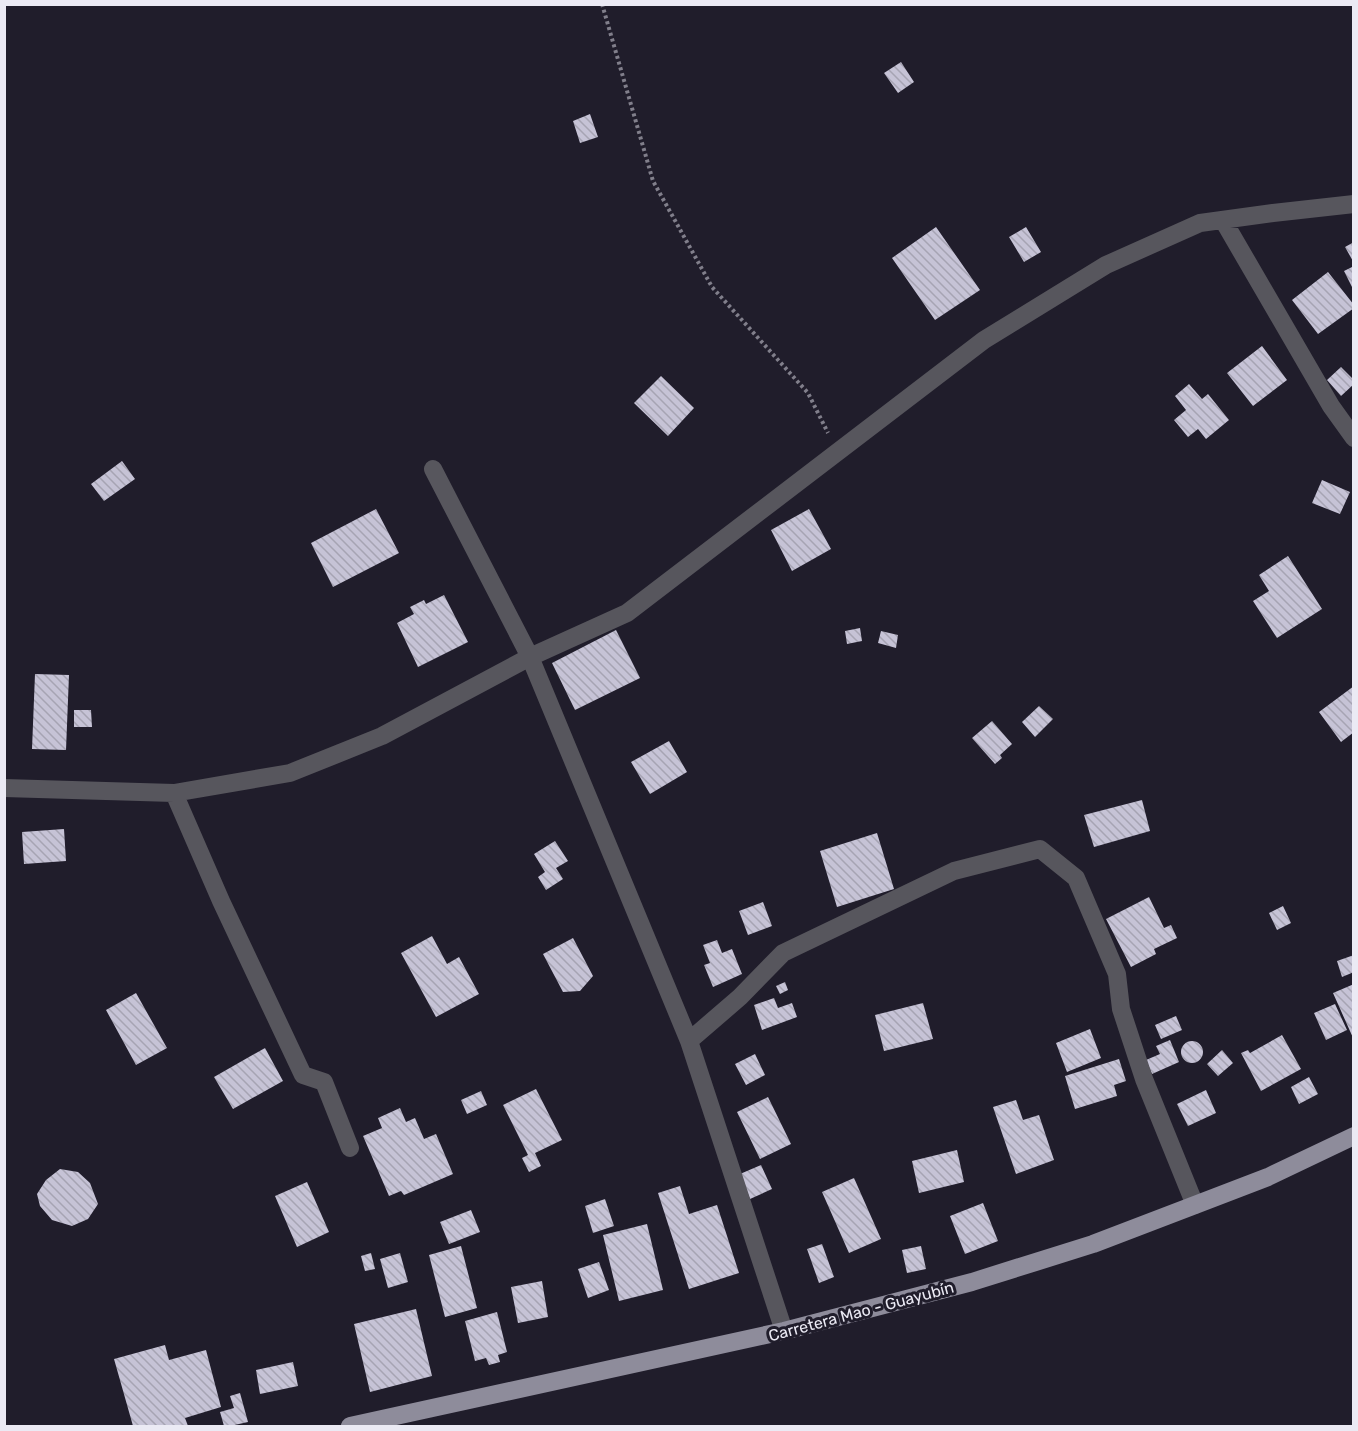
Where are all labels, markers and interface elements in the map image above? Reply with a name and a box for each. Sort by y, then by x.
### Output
street label: Carretera Mao - Guayubín [766,1278,956,1345]

